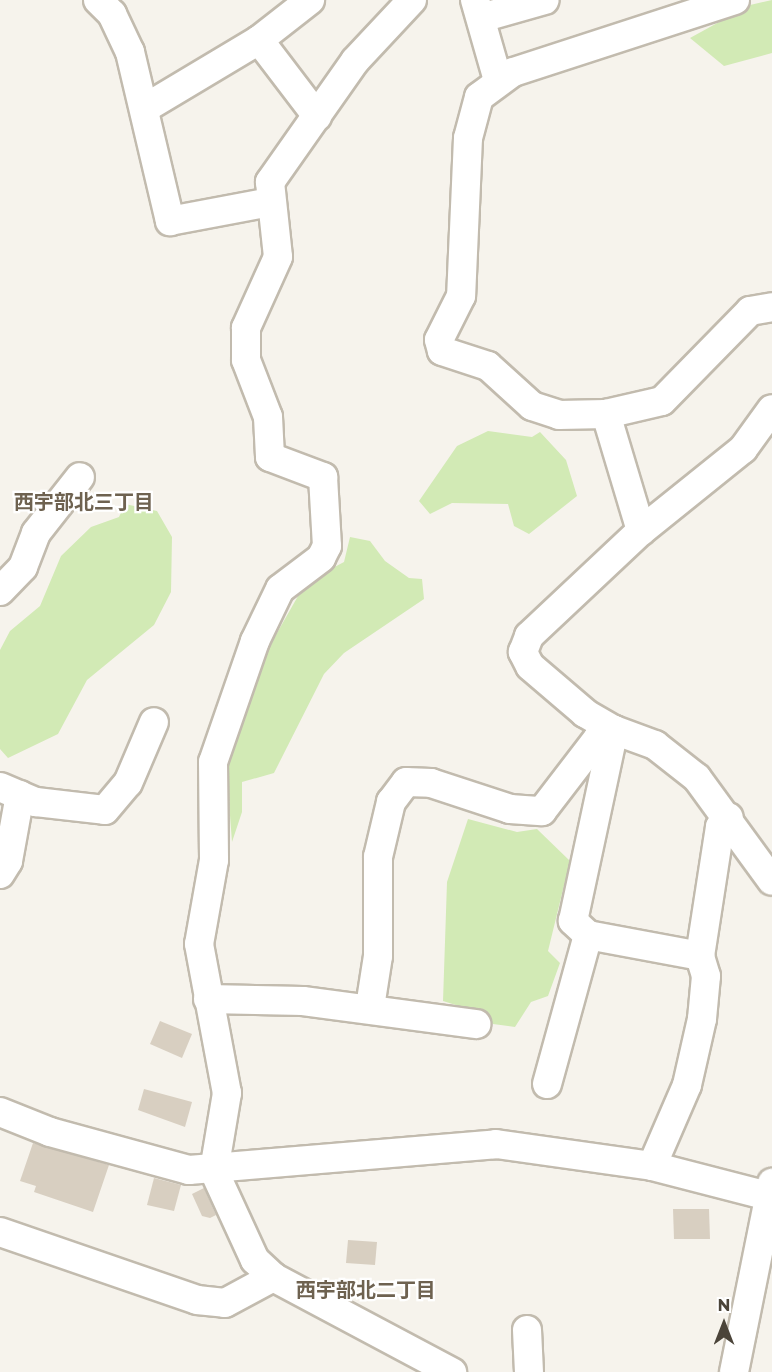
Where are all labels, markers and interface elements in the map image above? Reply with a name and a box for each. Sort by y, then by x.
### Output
district label: 西宇部北三丁目 [14,490,154,514]
district label: 西宇部北二丁目 [296,1278,436,1302]
north arrow [694,1294,754,1354]
text: N [718,1296,730,1315]

